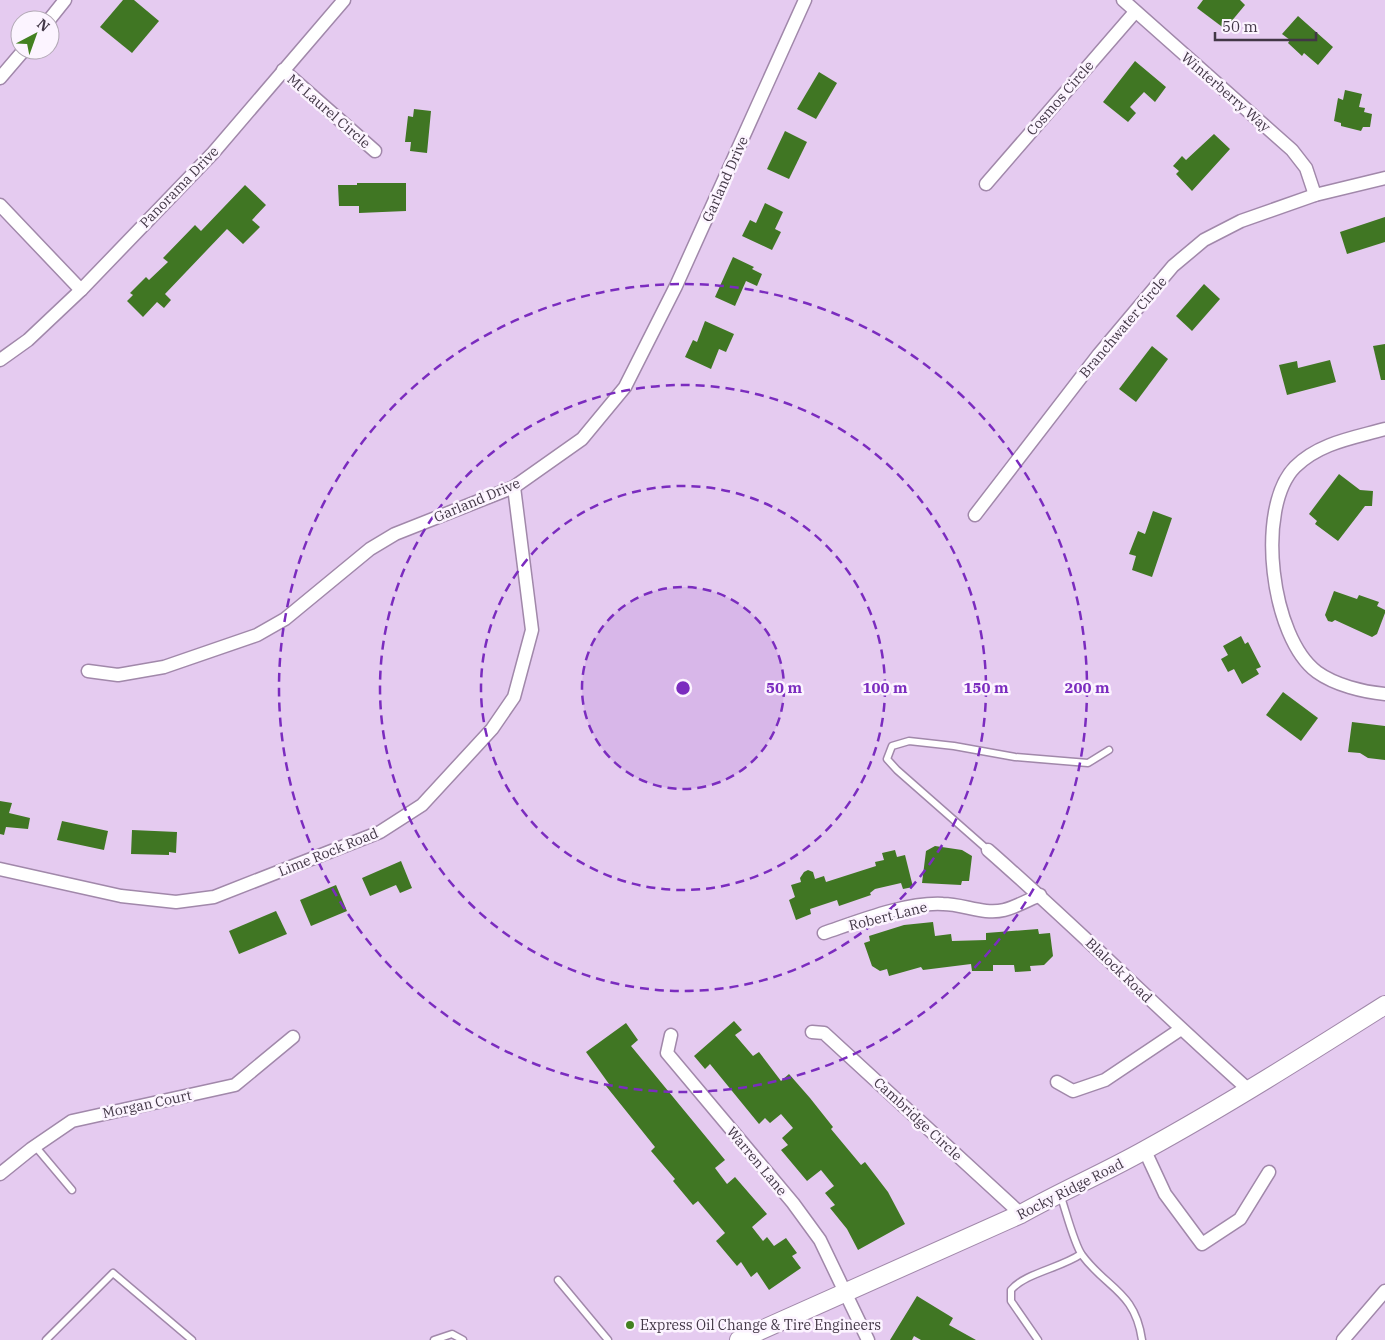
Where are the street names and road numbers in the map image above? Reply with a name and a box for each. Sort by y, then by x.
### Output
street label: Winterberry Way [1178,48,1275,136]
street label: Cosmos Circle [1022,57,1098,139]
street label: Mt Laurel Circle [284,70,374,152]
street label: Garland Drive [698,133,752,225]
street label: Panorama Drive [136,142,222,232]
street label: Branchwater Circle [1075,273,1171,381]
street label: Garland Drive [431,474,523,526]
street label: Lime Rock Road [275,824,381,880]
street label: Robert Lane [847,898,929,934]
street label: Blalock Road [1082,934,1156,1007]
street label: Cambridge Circle [870,1073,966,1165]
street label: Morgan Court [101,1086,193,1122]
street label: Warren Lane [723,1123,791,1199]
street label: Rocky Ridge Road [1014,1154,1127,1224]

